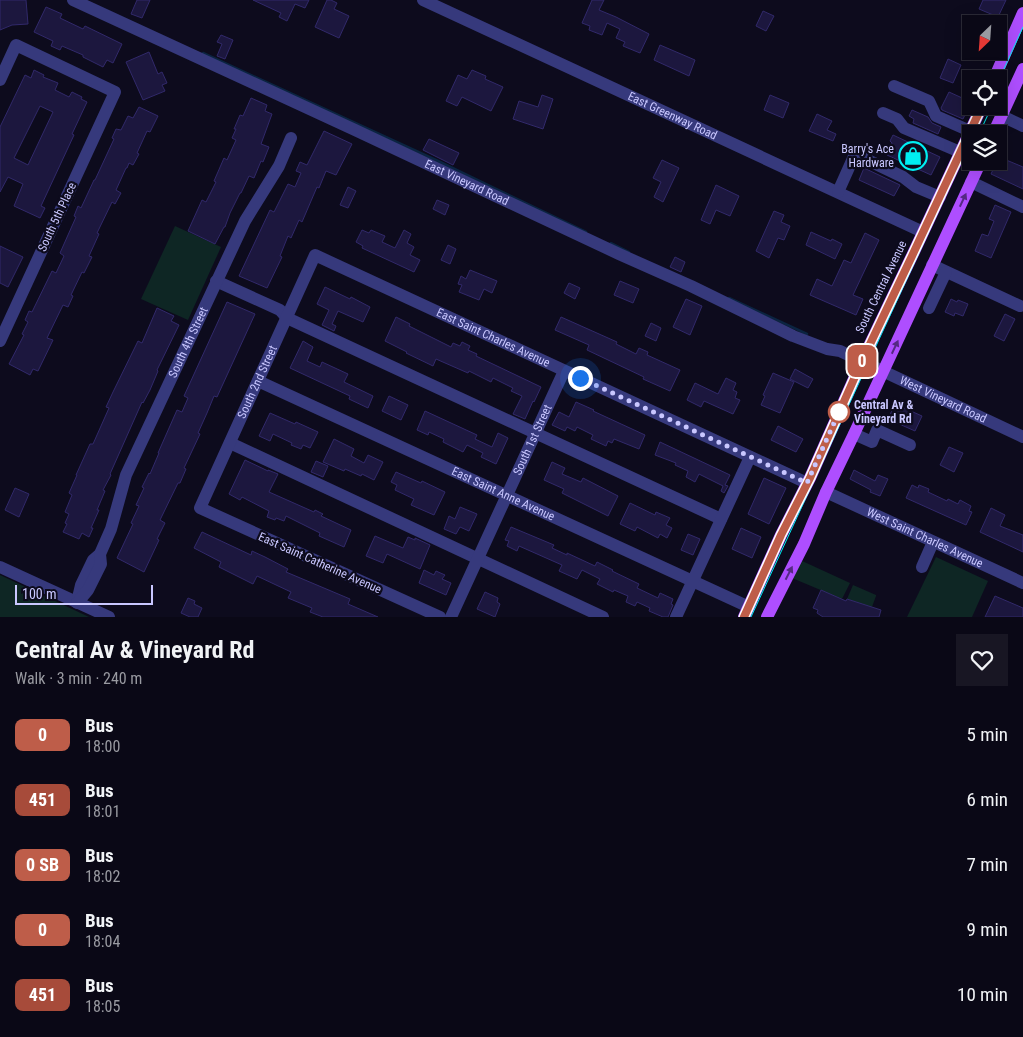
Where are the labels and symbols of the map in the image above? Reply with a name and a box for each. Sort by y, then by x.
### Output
north arrow [962,15,1008,60]
street label: East Greenway Road [626,89,719,142]
shop icon: Barry's Ace Hardware [898,141,928,171]
place label: Barry's Ace Hardware [841,142,894,170]
street label: East Vineyard Road [422,157,511,208]
street label: South 5th Place [35,180,79,254]
one-way arrow [959,193,967,207]
street label: South Central Avenue [853,238,910,336]
street label: South 4th Street [166,304,211,380]
street label: East Saint Charles Avenue [434,305,553,370]
one-way arrow [891,340,899,354]
street label: South 2nd Street [235,343,280,421]
line badge: 0 [846,345,878,377]
your location [568,366,593,391]
street label: West Vineyard Road [897,373,989,426]
place label: Central Av & Vineyard Rd [854,398,913,426]
marker: Central Av & Vineyard Rd [828,401,850,423]
street label: South 1st Street [510,402,555,477]
street label: East Saint Anne Avenue [449,464,557,524]
street label: West Saint Charles Avenue [865,505,986,571]
street label: East Saint Catherine Avenue [256,530,384,597]
one-way arrow [785,566,793,581]
scale bar [15,582,152,605]

